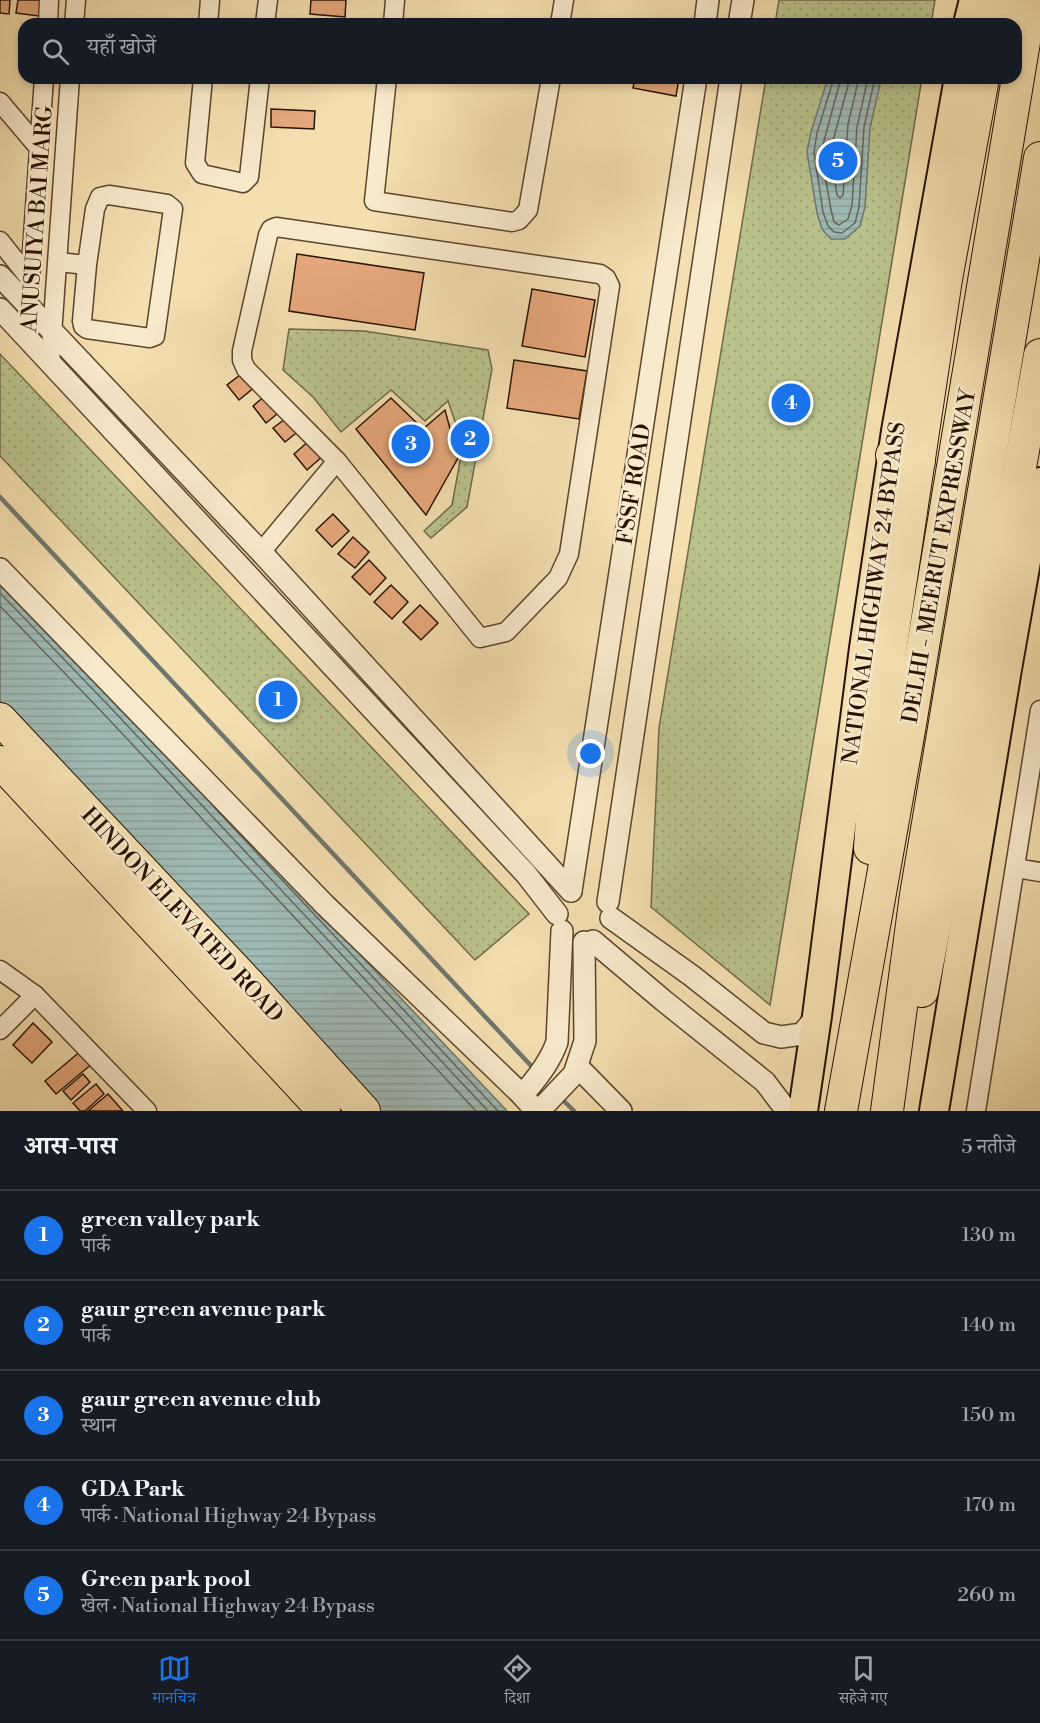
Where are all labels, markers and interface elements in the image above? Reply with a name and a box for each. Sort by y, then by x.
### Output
search box [18,18,1022,84]
text: यहाँ खोजें [87,34,156,61]
icon: search [39,35,72,68]
street label: ANUSUIYA BAI MARG [16,105,59,334]
pin: 5 [818,138,858,184]
pin: 4 [772,380,810,426]
street label: DELHI - MEERUT EXPRESSWAY [897,385,982,726]
pin: 2 [450,416,490,462]
street label: NATIONAL HIGHWAY 24 BYPASS [837,420,912,766]
pin: 3 [392,422,430,466]
street label: FSSF ROAD [612,422,657,547]
pin: 1 [258,678,298,722]
your location [576,739,605,768]
street label: HINDON ELEVATED ROAD [75,802,289,1028]
text: आस-पास [24,1130,117,1162]
text: 5 नतीजे [962,1135,1016,1160]
text: green valley park [81,1206,260,1233]
text: 1 [39,1223,48,1248]
text: 130 m [961,1223,1016,1248]
text: पार्क [81,1234,110,1259]
text: gaur green avenue park [81,1296,326,1323]
text: 2 [37,1313,50,1338]
text: 140 m [961,1313,1016,1338]
text: पार्क [81,1324,110,1349]
text: gaur green avenue club [81,1386,321,1413]
text: 3 [37,1403,50,1428]
text: 150 m [961,1403,1016,1428]
text: स्थान [81,1414,116,1439]
text: GDA Park [81,1476,185,1503]
text: 4 [37,1493,50,1518]
text: 170 m [964,1493,1016,1518]
text: पार्क · National Highway 24 Bypass [81,1504,376,1529]
text: Green park pool [81,1566,251,1593]
text: 5 [37,1583,50,1608]
text: 260 m [958,1583,1016,1608]
text: खेल · National Highway 24 Bypass [81,1594,375,1619]
tab: मानचित्र [152,1652,196,1713]
tab: दिशा [501,1652,534,1713]
tab: सहेजे गए [839,1652,888,1713]

